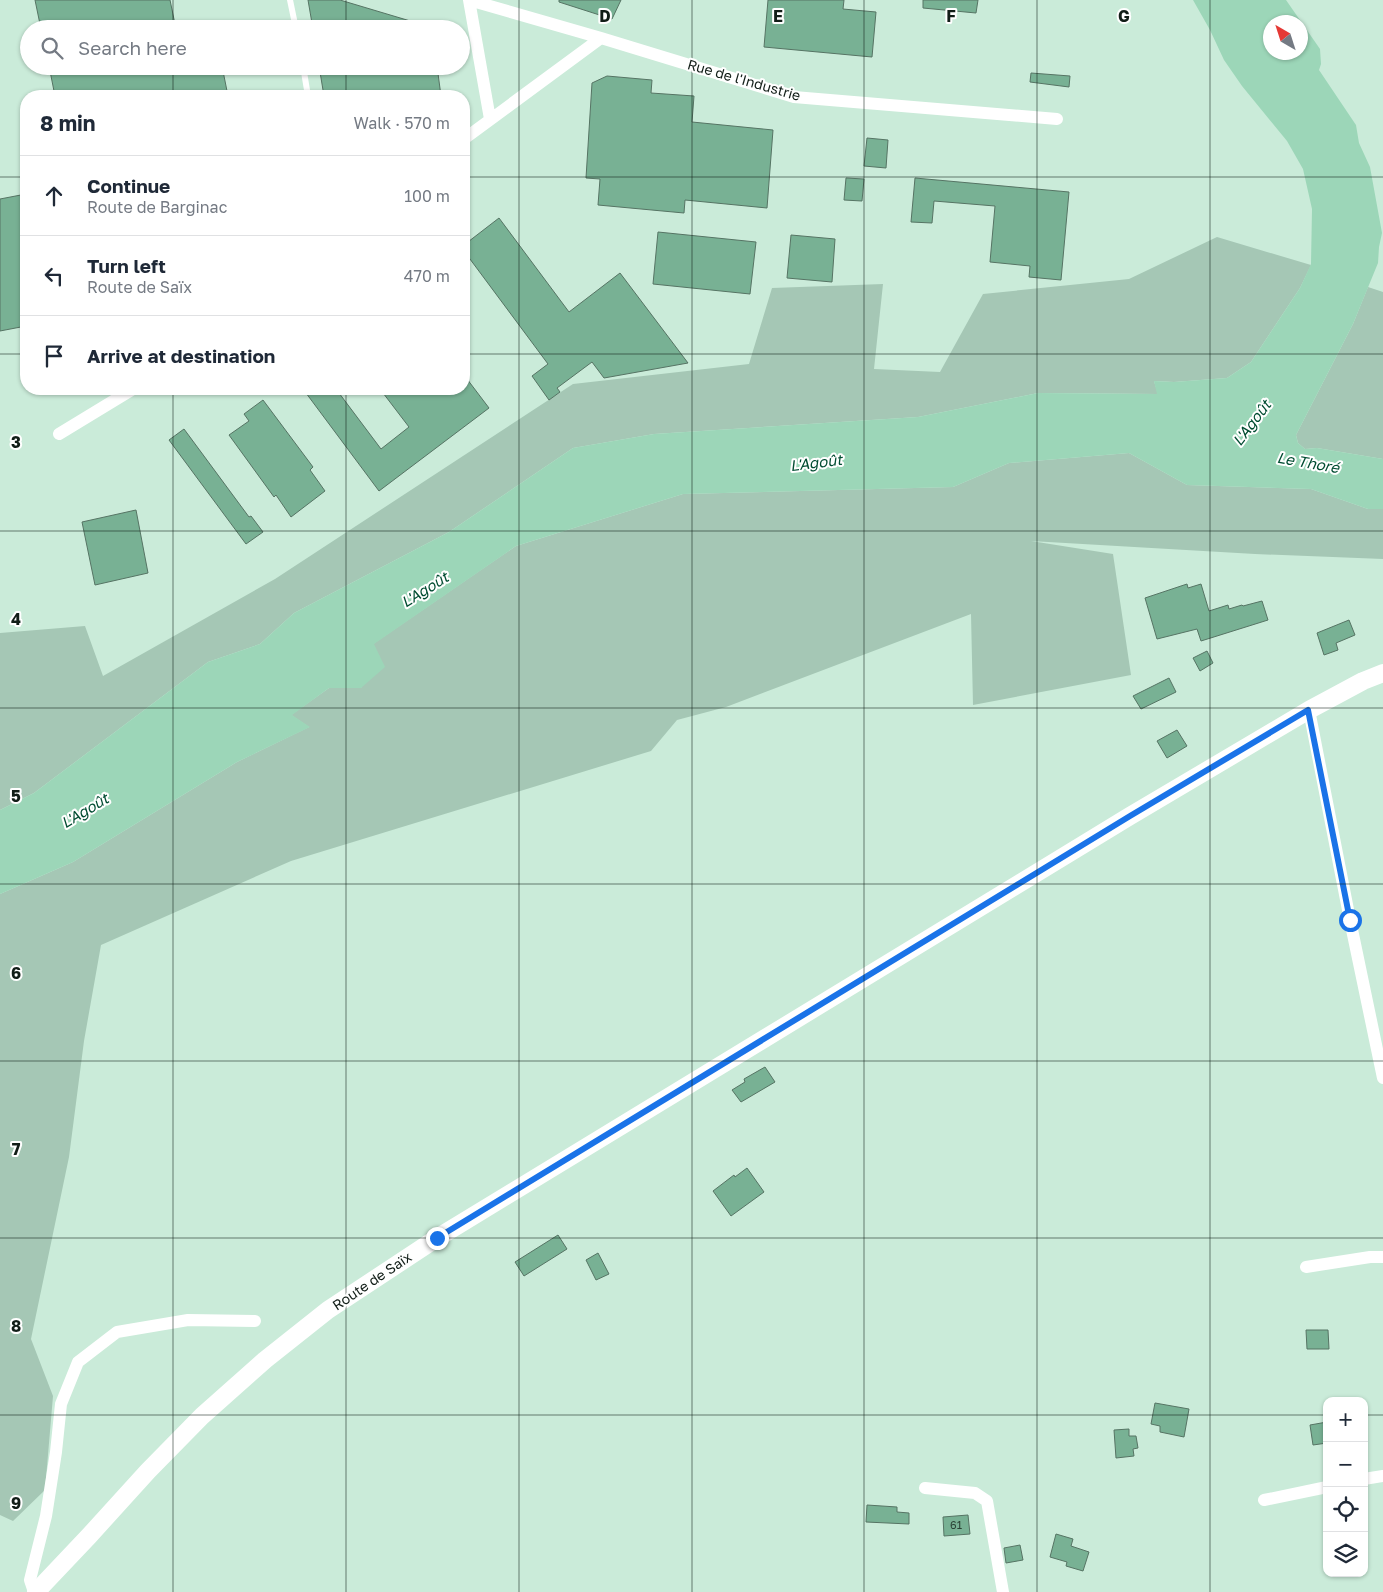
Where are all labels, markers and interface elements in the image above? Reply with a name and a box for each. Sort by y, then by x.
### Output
text: D [599,6,611,26]
text: E [773,6,783,26]
text: F [946,6,956,26]
text: G [1118,6,1130,26]
north arrow [1263,15,1308,60]
search box [20,20,470,75]
icon: search [38,34,66,62]
text: Search here [78,36,187,59]
street label: Rue de l'Industrie [686,55,803,104]
text: 8 min [40,110,96,136]
text: Walk · 570 m [353,113,450,133]
text: Continue [87,174,170,197]
icon: ahead [40,182,68,210]
text: 100 m [404,186,450,206]
text: Route de Barginac [87,197,227,217]
text: Turn left [87,254,166,277]
icon: left [40,262,68,290]
text: 470 m [404,266,450,286]
text: Route de Saïx [87,277,192,297]
icon: arrive [40,342,68,370]
text: Arrive at destination [87,344,275,367]
water label: L'Agoût [1228,394,1276,449]
text: 3 [11,432,21,452]
water label: Le Thoré [1276,448,1342,477]
water label: L'Agoût [789,450,845,475]
water label: L'Agoût [397,567,454,612]
text: 4 [11,609,21,629]
text: 5 [11,786,21,806]
water label: L'Agoût [57,788,114,832]
route start [1339,909,1362,932]
text: 6 [11,963,21,983]
text: 7 [12,1139,21,1159]
route end [426,1227,449,1250]
street label: Route de Saïx [329,1248,415,1313]
text: 8 [11,1316,21,1336]
map controls [1323,1397,1368,1577]
button: + [1323,1397,1368,1442]
button: − [1323,1442,1368,1487]
button: locate [1323,1487,1368,1532]
text: 9 [11,1493,21,1513]
house number: 61 [950,1518,962,1531]
button: layers [1323,1532,1368,1577]

